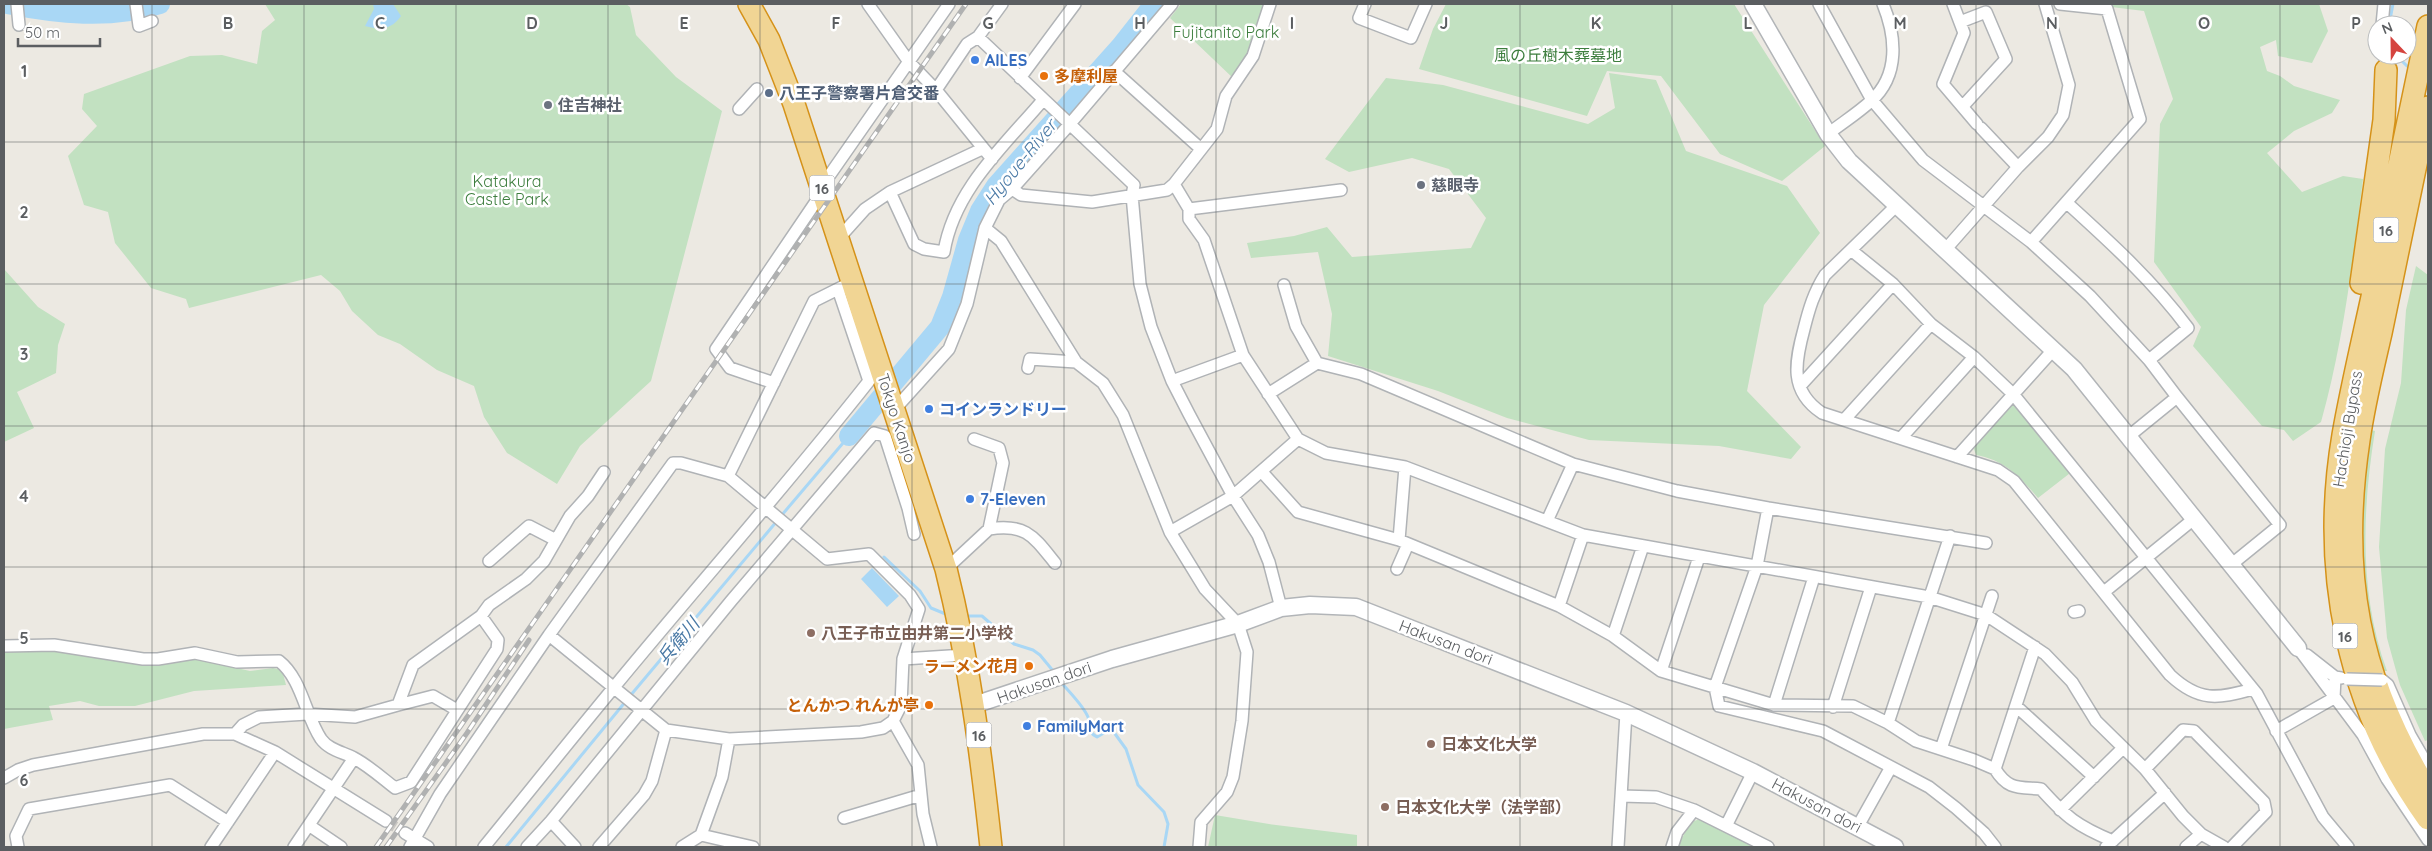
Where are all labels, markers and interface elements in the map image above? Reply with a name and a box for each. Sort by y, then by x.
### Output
text: B [223,13,233,33]
text: C [375,13,385,33]
text: D [526,13,538,33]
text: E [679,13,689,33]
text: F [832,13,841,33]
text: G [982,13,994,33]
text: H [1134,13,1146,33]
text: I [1290,13,1294,33]
text: J [1440,13,1448,33]
text: K [1591,13,1601,33]
text: L [1744,13,1753,33]
text: M [1893,13,1907,33]
text: N [2046,13,2058,33]
text: O [2198,13,2210,33]
text: P [2351,13,2361,33]
scale bar [18,15,100,47]
north arrow [2367,15,2417,65]
text: N [2379,18,2395,38]
park label: Fujitanito Park [1173,22,1279,42]
text: 50 m [25,23,60,42]
park label: 風の丘樹木葬墓地 [1494,45,1622,65]
place label: AILES [985,50,1027,70]
marker: AILES [969,54,981,66]
text: 1 [21,61,27,81]
place label: 多摩利屋 [1054,66,1118,86]
marker: 多摩利屋 [1038,70,1050,82]
place label: 八王子警察署片倉交番 [779,83,939,103]
marker: 八王子警察署片倉交番 [763,87,775,99]
place label: 住吉神社 [557,95,622,115]
marker: 住吉神社 [542,99,554,111]
water label: Hyoue-River [978,113,1063,210]
park label: Katakura Castle Park [465,171,549,209]
place label: 慈眼寺 [1431,175,1479,195]
road number: 16 [810,176,834,200]
marker: 慈眼寺 [1415,179,1427,191]
text: 2 [19,202,29,222]
road number: 16 [2374,218,2398,242]
text: 3 [20,344,28,364]
street label: Hachioji Bypass [2328,369,2366,489]
street label: Tokyo Kanjo [873,371,921,465]
place label: コインランドリー [939,399,1067,419]
marker: コインランドリー [923,403,935,415]
text: 4 [19,486,29,506]
place label: 7-Eleven [980,489,1046,509]
marker: 7-Eleven [964,493,976,505]
water label: 兵衛川 [652,611,705,669]
street label: Hakusan dori [1396,615,1496,669]
place label: 八王子市立由井第二小学校 [821,623,1013,643]
road number: 16 [2332,624,2358,648]
marker: 八王子市立由井第二小学校 [805,627,817,639]
text: 5 [19,628,29,648]
place label: ラーメン花月 [924,656,1019,676]
street label: Hakusan dori [994,656,1094,708]
marker: ラーメン花月 [1023,660,1035,672]
place label: とんかつ れんが亭 [787,695,919,715]
marker: とんかつ れんが亭 [923,699,935,711]
place label: FamilyMart [1037,716,1124,736]
marker: FamilyMart [1021,720,1033,732]
road number: 16 [966,722,992,748]
place label: 日本文化大学 [1441,734,1537,754]
marker: 日本文化大学 [1425,738,1437,750]
text: 6 [20,770,29,790]
street label: Hakusan dori [1769,773,1865,837]
place label: 日本文化大学（法学部） [1395,797,1571,817]
marker: 日本文化大学（法学部） [1379,801,1391,813]

